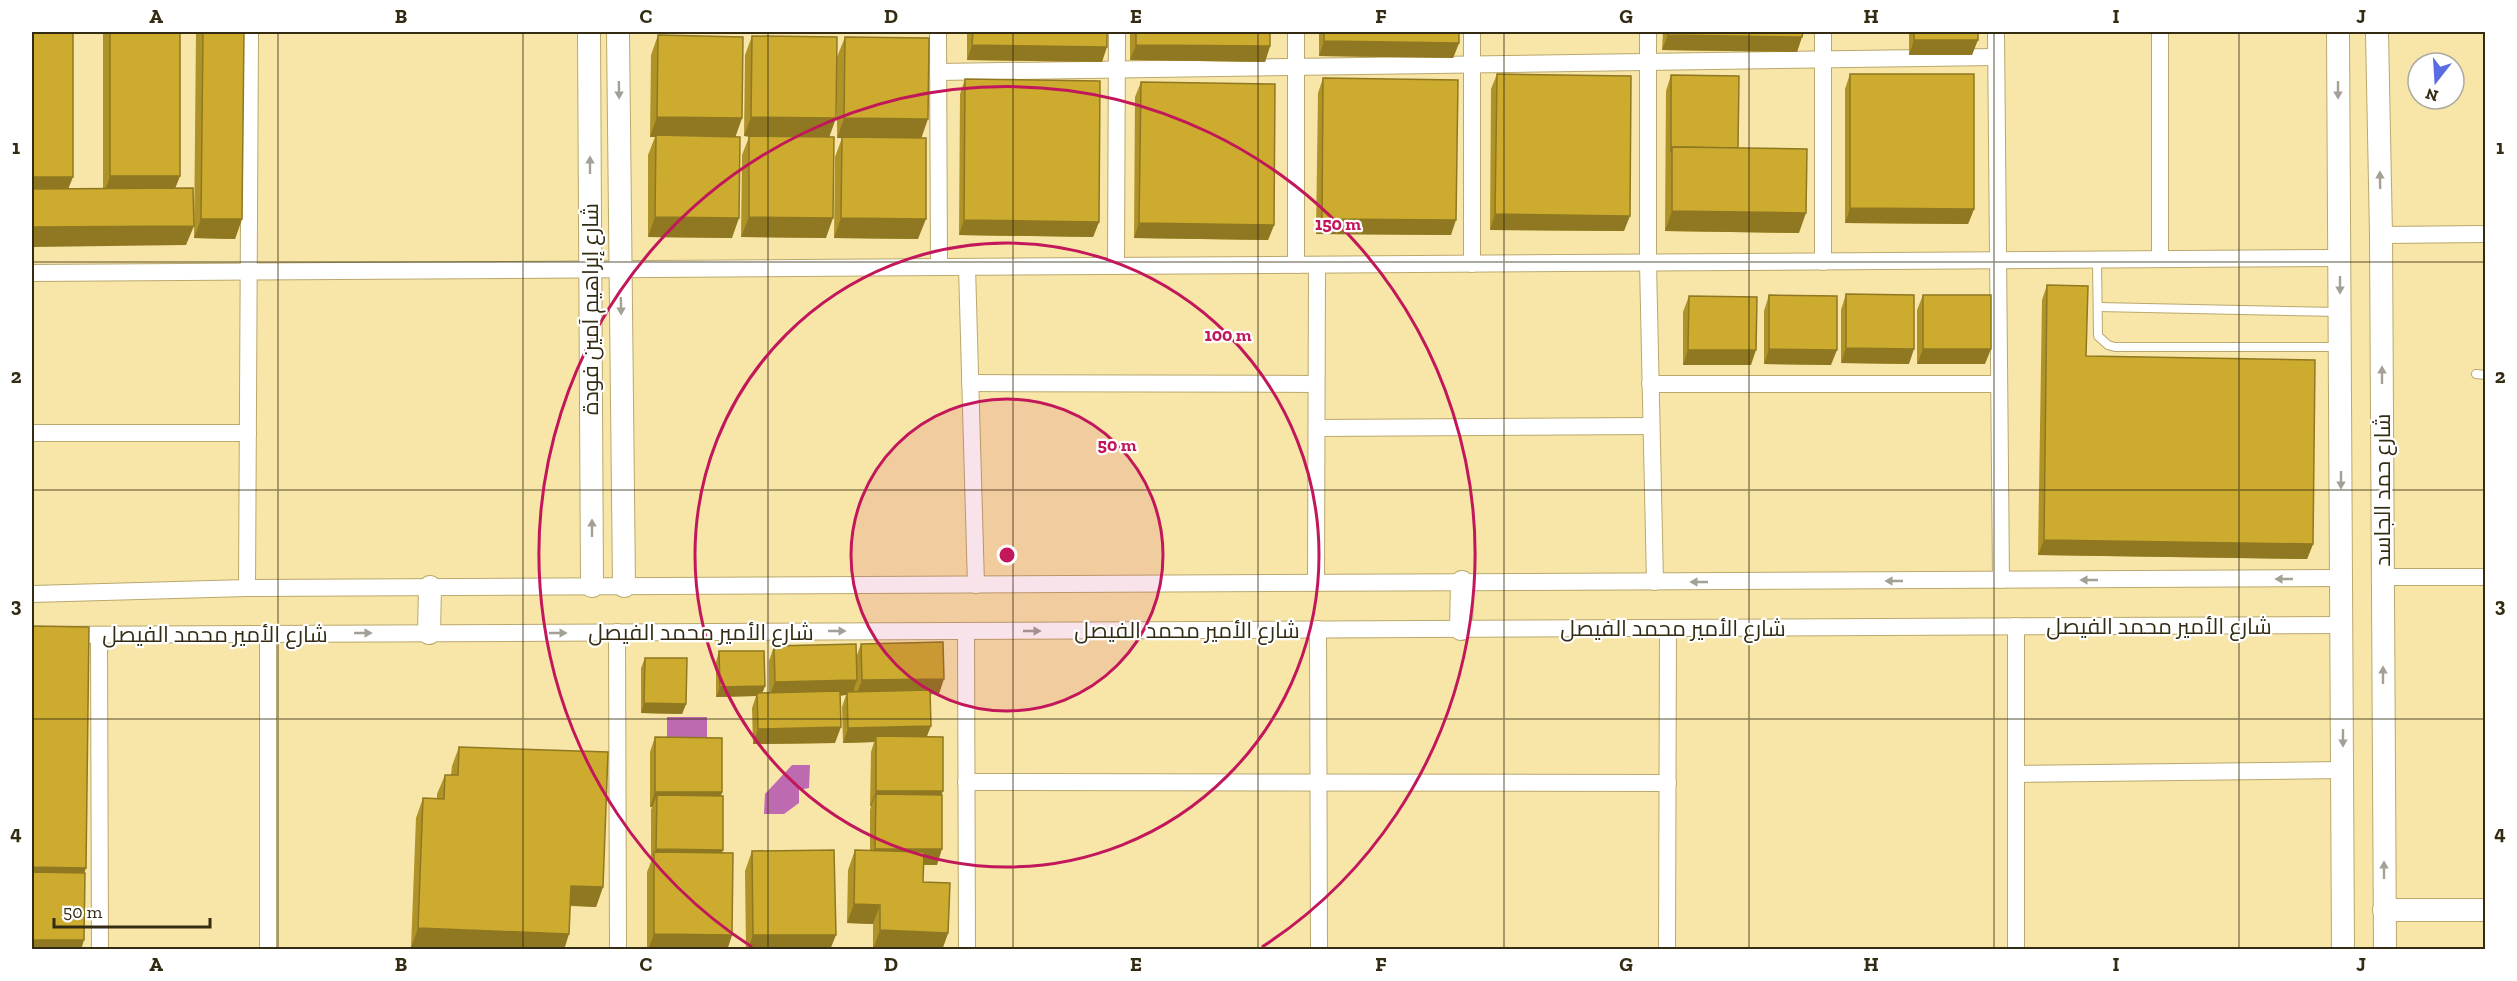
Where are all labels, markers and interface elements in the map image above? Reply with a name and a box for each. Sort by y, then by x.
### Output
text: A [149,4,163,28]
text: B [395,4,407,28]
text: C [640,4,653,28]
text: D [884,4,898,28]
text: E [1130,4,1142,28]
text: F [1375,4,1387,28]
text: G [1619,4,1633,28]
text: H [1863,4,1879,28]
text: I [2112,4,2120,28]
text: J [2356,4,2366,28]
north arrow [2406,51,2466,111]
one-way arrow [614,80,624,99]
one-way arrow [2333,80,2343,99]
text: N [2423,84,2440,106]
text: 1 [12,135,20,159]
text: 1 [2496,135,2504,159]
one-way arrow [585,155,595,174]
one-way arrow [2375,171,2385,190]
street label: شارع إبراهيم آمين فودة [577,203,606,415]
text: 150 m [1315,213,1361,235]
one-way arrow [2335,275,2345,294]
one-way arrow [616,296,626,315]
text: 100 m [1204,324,1252,346]
text: 2 [11,364,22,388]
text: 2 [2495,364,2506,388]
one-way arrow [2377,366,2387,385]
street label: شارع حمد الجاسد [2369,413,2397,567]
text: 50 m [1098,434,1137,456]
one-way arrow [2336,470,2346,489]
one-way arrow [587,518,597,537]
centre of rings [997,545,1017,565]
one-way arrow [2274,574,2293,584]
one-way arrow [2079,575,2098,585]
one-way arrow [1884,576,1903,586]
one-way arrow [1689,577,1708,587]
text: 3 [11,593,22,617]
text: 3 [2495,593,2506,617]
street label: شارع الأمير محمد الفيصل [2046,613,2272,641]
street label: شارع الأمير محمد الفيصل [1560,615,1786,643]
street label: شارع الأمير محمد الفيصل [1074,617,1300,645]
street label: شارع الأمير محمد الفيصل [588,619,814,647]
street label: شارع الأمير محمد الفيصل [102,621,328,649]
one-way arrow [827,626,846,636]
one-way arrow [1022,626,1041,635]
one-way arrow [353,628,372,638]
one-way arrow [548,628,567,638]
one-way arrow [2378,666,2388,685]
one-way arrow [2338,728,2348,747]
text: 4 [10,821,22,845]
text: 4 [2494,821,2506,845]
one-way arrow [2379,861,2389,880]
scale bar [54,891,210,929]
text: 50 m [63,901,103,923]
text: A [149,952,163,976]
text: B [395,952,407,976]
text: C [640,952,653,976]
text: D [884,952,898,976]
text: E [1130,952,1142,976]
text: F [1375,952,1387,976]
text: G [1619,952,1633,976]
text: H [1863,952,1879,976]
text: I [2112,952,2120,976]
text: J [2356,952,2366,976]

